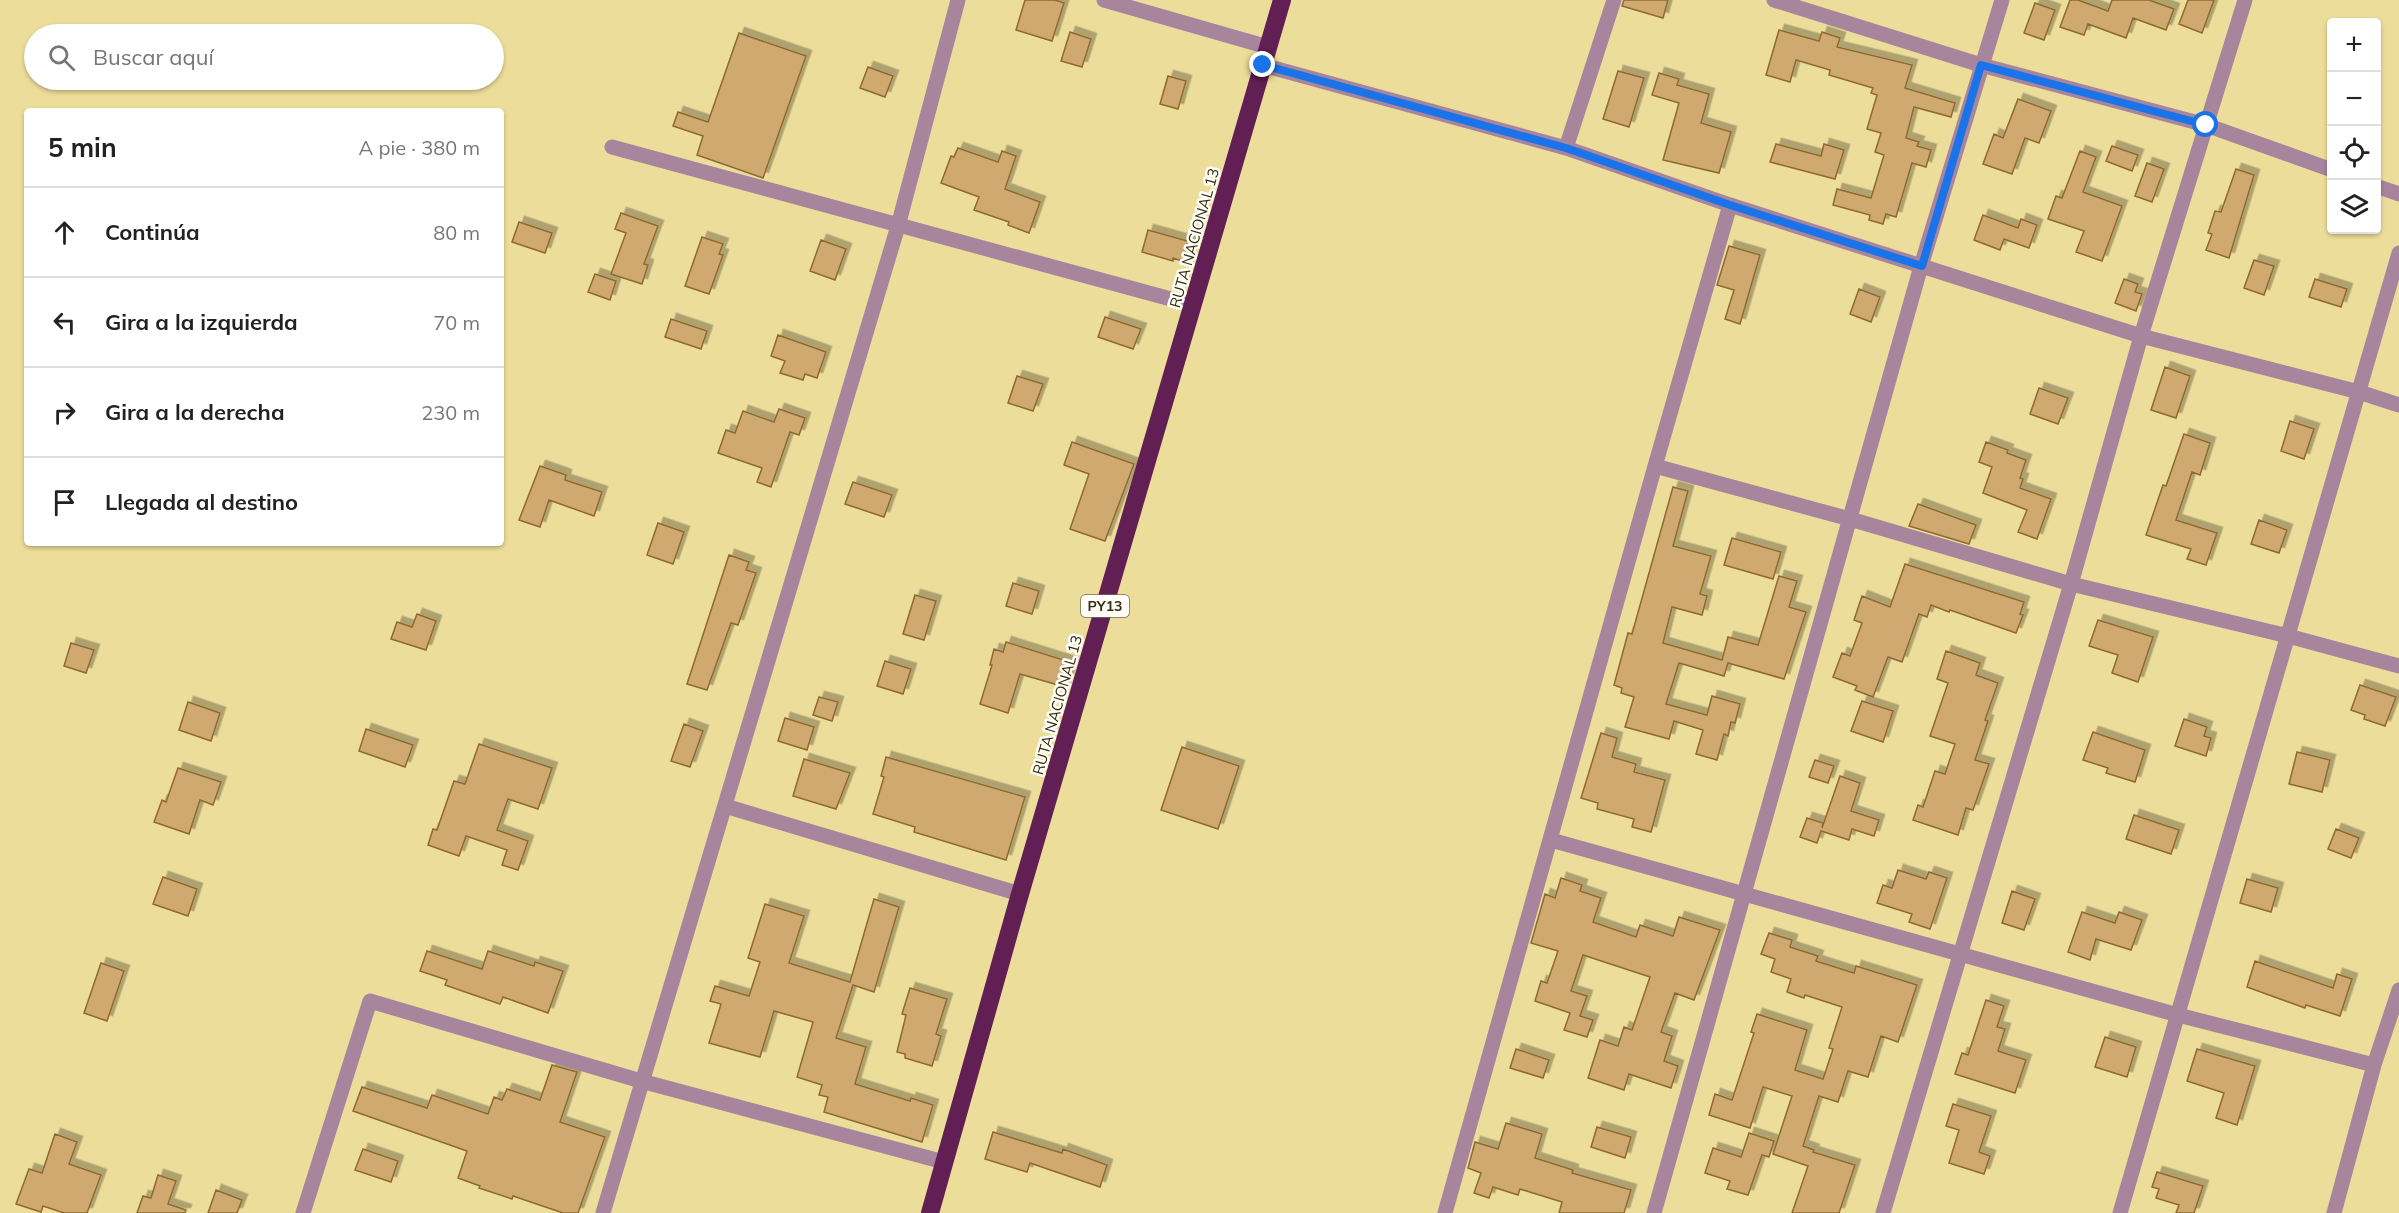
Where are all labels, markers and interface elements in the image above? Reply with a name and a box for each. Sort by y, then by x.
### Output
map controls [2327,18,2381,234]
button: + [2327,18,2381,72]
search box [24,24,504,90]
icon: search [45,41,78,74]
text: Buscar aquí [93,43,214,71]
route end [1249,51,1275,77]
button: − [2327,72,2381,126]
route start [2192,111,2218,137]
button: locate [2327,126,2381,180]
text: 5 min [48,131,117,164]
text: A pie · 380 m [359,135,480,160]
street label: RUTA NACIONAL 13 [1165,166,1223,310]
button: layers [2327,180,2381,234]
icon: ahead [48,216,81,249]
text: Continúa [105,218,200,246]
text: 80 m [433,220,480,245]
icon: left [48,306,81,339]
text: Gira a la izquierda [105,308,298,336]
text: 70 m [433,310,480,335]
icon: right [48,396,81,429]
text: Gira a la derecha [105,398,285,426]
text: 230 m [421,400,480,425]
icon: arrive [48,486,81,519]
text: Llegada al destino [105,488,298,516]
road number: PY13 [1081,595,1129,617]
street label: RUTA NACIONAL 13 [1028,633,1086,777]

